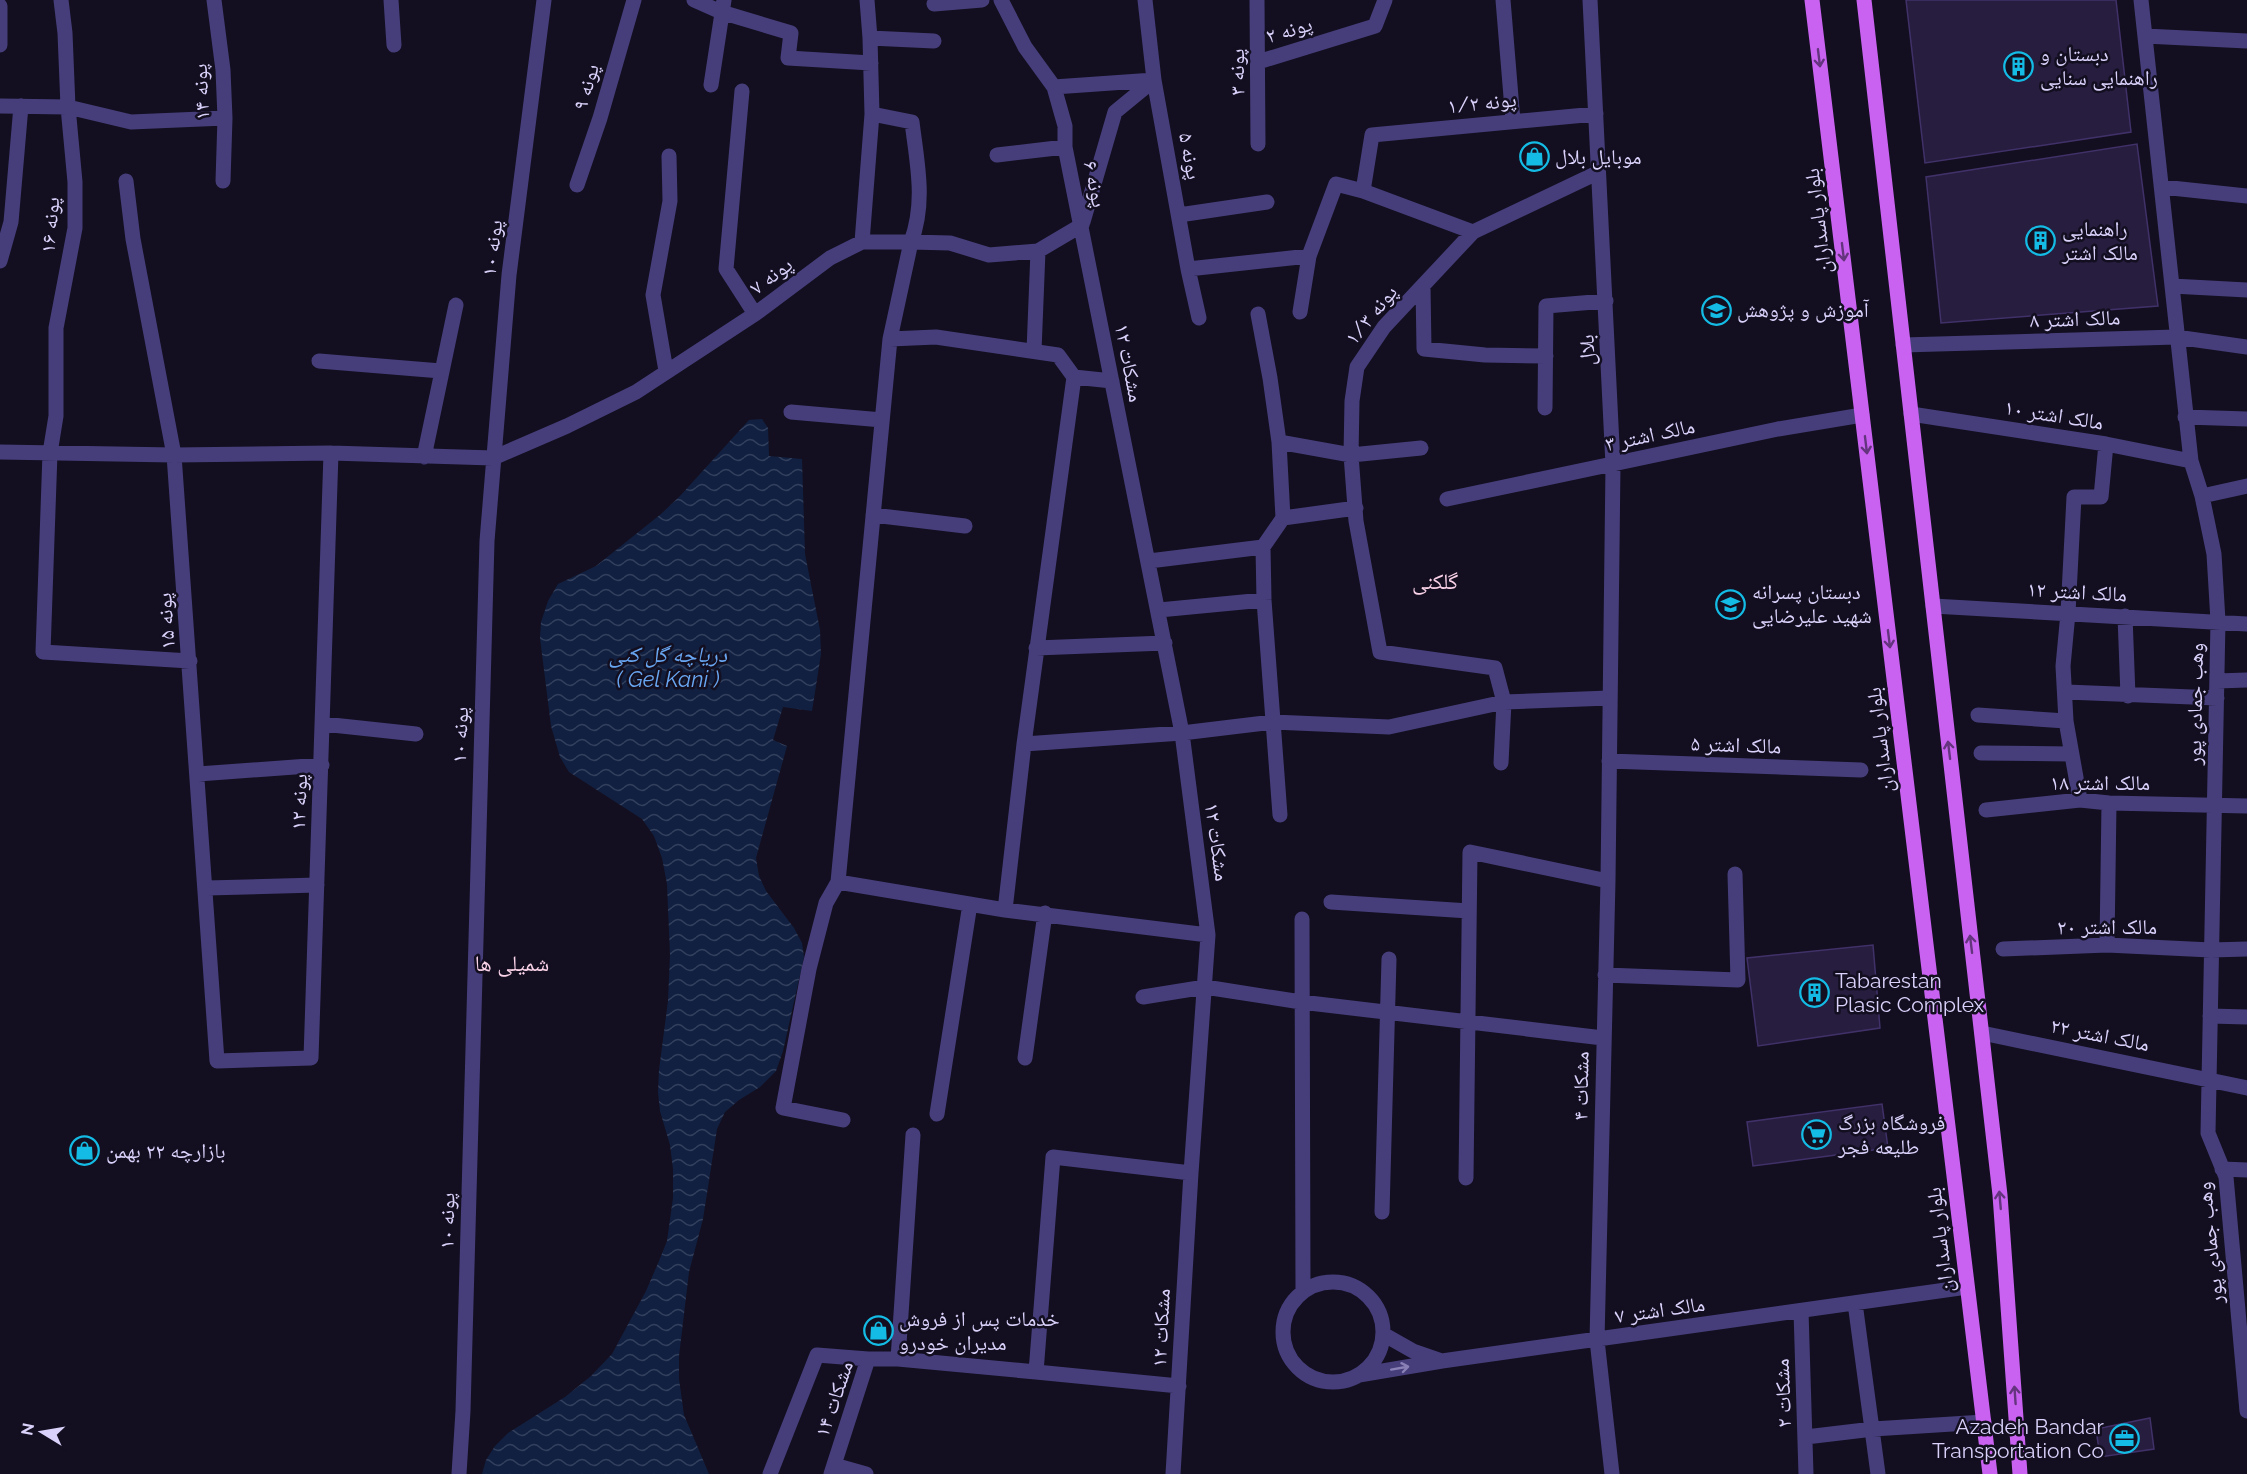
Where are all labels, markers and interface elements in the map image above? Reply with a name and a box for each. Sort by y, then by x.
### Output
street label: پونه ۲ [1263,11,1315,49]
place label: دبستان و راهنمایی سنایی [2040,41,2158,91]
street label: پونه ۳ [1224,48,1249,96]
one-way arrow [1814,48,1825,68]
building icon: دبستان و راهنمایی سنایی [2003,50,2035,82]
street label: پونه ۹ [567,61,604,113]
street label: پونه ۱۴ [187,63,215,121]
street label: پونه ۱/۲ [1446,86,1518,119]
street label: پونه ۵ [1174,130,1207,181]
shop icon: موبایل بلال [1518,141,1550,173]
place label: موبایل بلال [1555,144,1642,170]
street label: پونه ۶ [1078,158,1113,210]
street label: بلوار پاسداران [1799,167,1837,275]
street label: پونه ۱۶ [35,196,65,254]
place label: راهنمایی مالک اشتر [2061,216,2138,265]
street label: پونه ۱۰ [476,218,508,278]
building icon: راهنمایی مالک اشتر [2025,225,2057,257]
one-way arrow [1837,241,1848,261]
street label: پونه ۷ [744,251,797,300]
street label: پونه ۱/۳ [1339,280,1402,350]
school or university icon: آموزش و پژوهش [1700,294,1732,326]
place label: آموزش و پژوهش [1737,297,1870,323]
street label: مالک اشتر ۸ [2029,304,2121,333]
street label: مشکات ۱۲ [1110,322,1149,404]
street label: بلال [1573,334,1600,366]
street label: مالک اشتر ۱۰ [2003,394,2105,435]
street label: مالک اشتر ۳ [1603,413,1697,456]
one-way arrow [1861,435,1872,455]
district label: گلکنی [1412,568,1458,595]
street label: مالک اشتر ۱۲ [2026,576,2128,607]
place label: دبستان پسرانه شهید علیرضایی [1752,579,1872,629]
school or university icon: دبستان پسرانه شهید علیرضایی [1715,588,1747,620]
street label: پونه ۱۵ [151,592,180,650]
one-way arrow [1884,628,1895,648]
water label: دریاچه گل کنی ( Gel Kani ) [609,641,728,692]
street label: وهب جمادی پور [2181,643,2208,766]
street label: بلوار پاسداران [1861,686,1899,794]
street label: پونه ۱۰ [446,706,473,764]
street label: مالک اشتر ۵ [1690,730,1782,759]
one-way arrow [1944,741,1955,761]
street label: مالک اشتر ۱۸ [2050,770,2150,795]
street label: پونه ۱۲ [285,773,312,831]
street label: مشکات ۱۲ [1200,801,1235,883]
street label: مالک اشتر ۲۰ [2057,914,2157,939]
one-way arrow [1966,934,1977,954]
district label: شمیلی ها [475,950,549,977]
place label: Tabarestan Plasic Complex [1835,968,1985,1017]
building icon: Tabarestan Plasic Complex [1798,977,1830,1009]
street label: مالک اشتر ۲۲ [2049,1013,2152,1056]
street label: مشکات ۴ [1567,1051,1594,1121]
place label: فروشگاه بزرگ طلیعه فجر [1837,1110,1945,1159]
supermarket icon: فروشگاه بزرگ طلیعه فجر [1801,1119,1833,1151]
shop icon: بازارچه ۲۲ بهمن [69,1135,101,1167]
place label: بازارچه ۲۲ بهمن [106,1138,225,1164]
street label: وهب جمادی پور [2191,1181,2229,1306]
street label: بلوار پاسداران [1921,1186,1959,1294]
one-way arrow [1995,1191,2006,1211]
street label: پونه ۱۰ [434,1193,460,1249]
street label: مشکات ۱۲ [1146,1288,1175,1368]
street label: مالک اشتر ۷ [1613,1291,1707,1328]
place label: خدمات پس از فروش مدیران خودرو [899,1306,1060,1355]
shop icon: خدمات پس از فروش مدیران خودرو [862,1315,894,1347]
street label: مشکات ۱۴ [809,1357,858,1440]
street label: مشکات ۲ [1769,1358,1796,1428]
one-way arrow [1390,1362,1410,1373]
one-way arrow [2009,1385,2020,1405]
north arrow [12,1402,72,1462]
place label: Azadeh Bandar Transportation Co [1932,1414,2105,1463]
text: N [17,1421,38,1437]
office icon: Azadeh Bandar Transportation Co [2109,1423,2141,1455]

